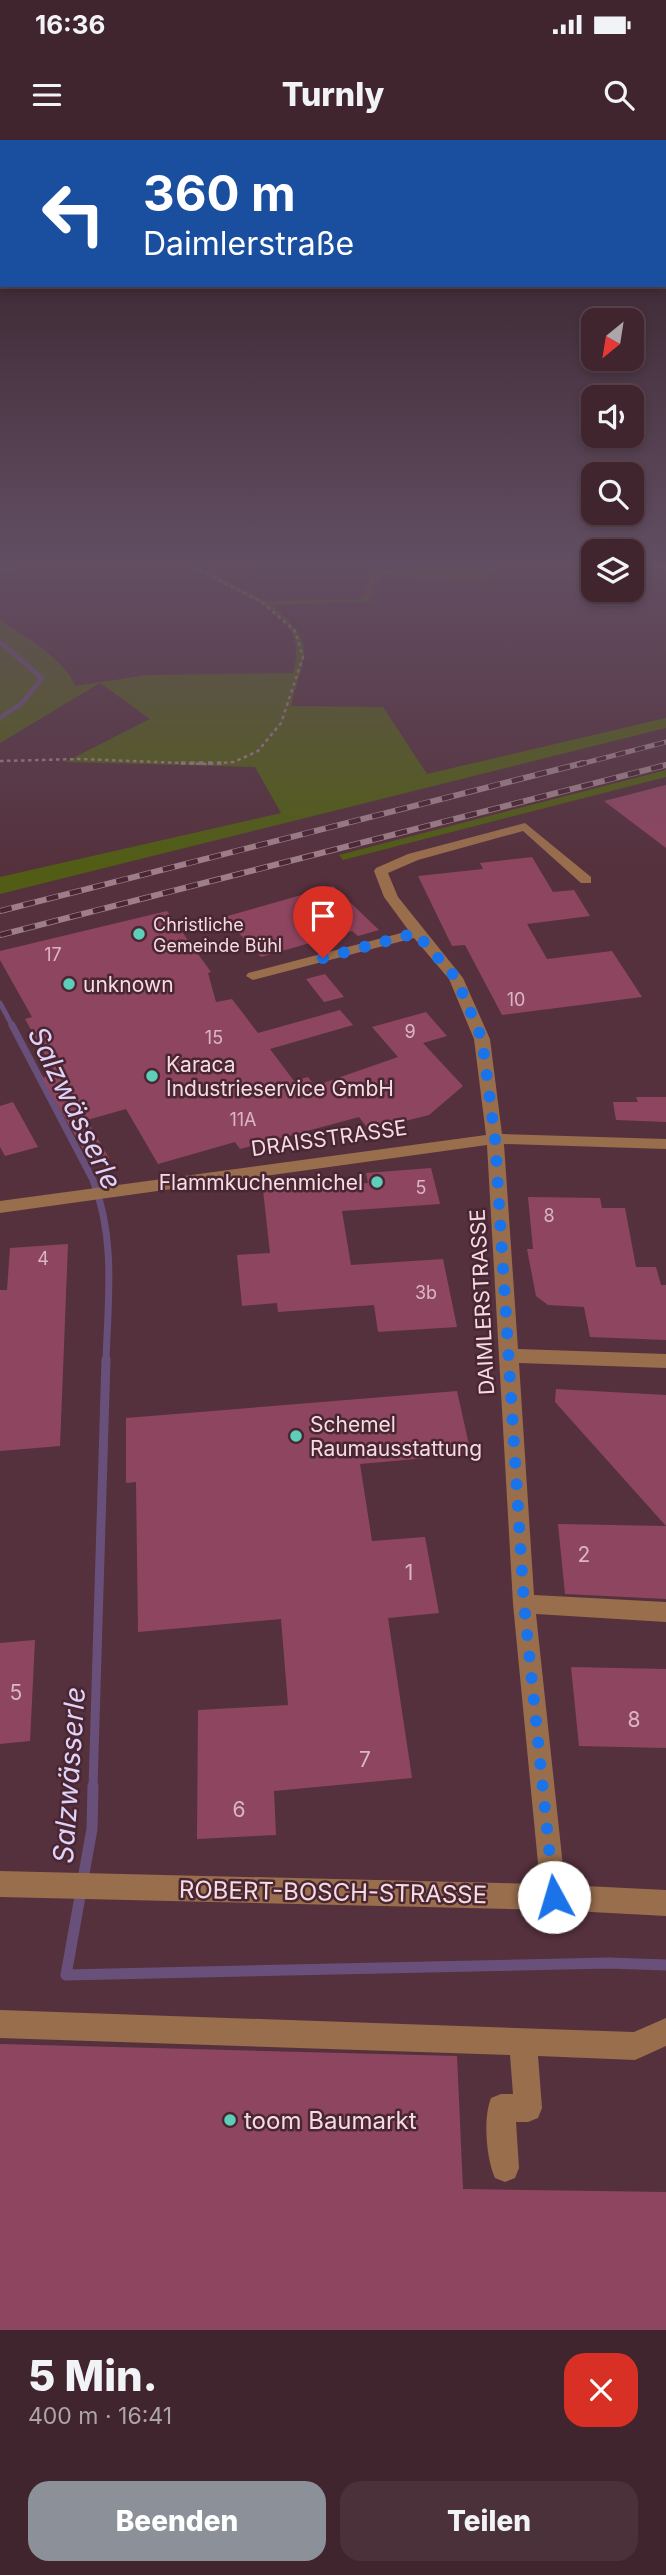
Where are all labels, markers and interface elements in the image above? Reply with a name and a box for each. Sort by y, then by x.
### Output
text: 16:36 [35,9,105,40]
text: Turnly [282,75,384,114]
icon: menu [28,76,66,114]
icon: search [600,76,638,114]
text: 360 m [143,164,296,223]
icon: left [28,168,119,259]
text: Daimlerstraße [143,224,354,263]
north arrow [581,308,644,371]
map controls [581,308,644,602]
button: sound [581,385,644,448]
button: search [581,462,644,525]
button: layers [581,539,644,602]
pin [293,886,353,958]
icon: arrive [304,897,342,935]
place label: Christliche Gemeinde Bühl [153,914,282,956]
marker: Christliche Gemeinde Bühl [131,926,147,942]
house number: 17 [44,944,62,965]
place label: unknown [83,972,174,997]
marker: unknown [61,976,77,992]
house number: 10 [507,989,525,1010]
water label: Salzwässerle [21,1021,129,1195]
house number: 9 [404,1021,416,1042]
house number: 15 [205,1027,223,1048]
place label: Karaca Industrieservice GmbH [166,1052,394,1101]
marker: Karaca Industrieservice GmbH [144,1068,160,1084]
house number: 11A [229,1109,257,1130]
street label: DRAISSTRASSE [250,1115,408,1161]
place label: Flammkuchenmichel [159,1170,363,1195]
marker: Flammkuchenmichel [369,1174,385,1190]
house number: 5 [416,1177,426,1198]
house number: 8 [543,1205,555,1226]
street label: DAIMLERSTRASSE [465,1208,499,1396]
house number: 4 [37,1248,49,1269]
house number: 3b [415,1282,437,1303]
place label: Schemel Raumausstattung [310,1412,482,1461]
marker: Schemel Raumausstattung [288,1428,304,1444]
house number: 2 [578,1542,590,1567]
house number: 1 [405,1560,413,1585]
house number: 5 [10,1680,22,1705]
water label: Salzwässerle [46,1686,92,1864]
house number: 8 [628,1707,641,1732]
house number: 7 [359,1747,371,1772]
house number: 6 [232,1797,246,1822]
position arrow [517,1860,591,1934]
street label: ROBERT-BOSCH-STRASSE [179,1875,487,1909]
place label: toom Baumarkt [244,2106,417,2135]
marker: toom Baumarkt [222,2112,238,2128]
text: 5 Min. [28,2350,158,2401]
button: close [564,2353,638,2427]
text: 400 m · 16:41 [28,2402,172,2430]
button: Beenden [28,2481,326,2561]
button: Teilen [340,2481,638,2561]

